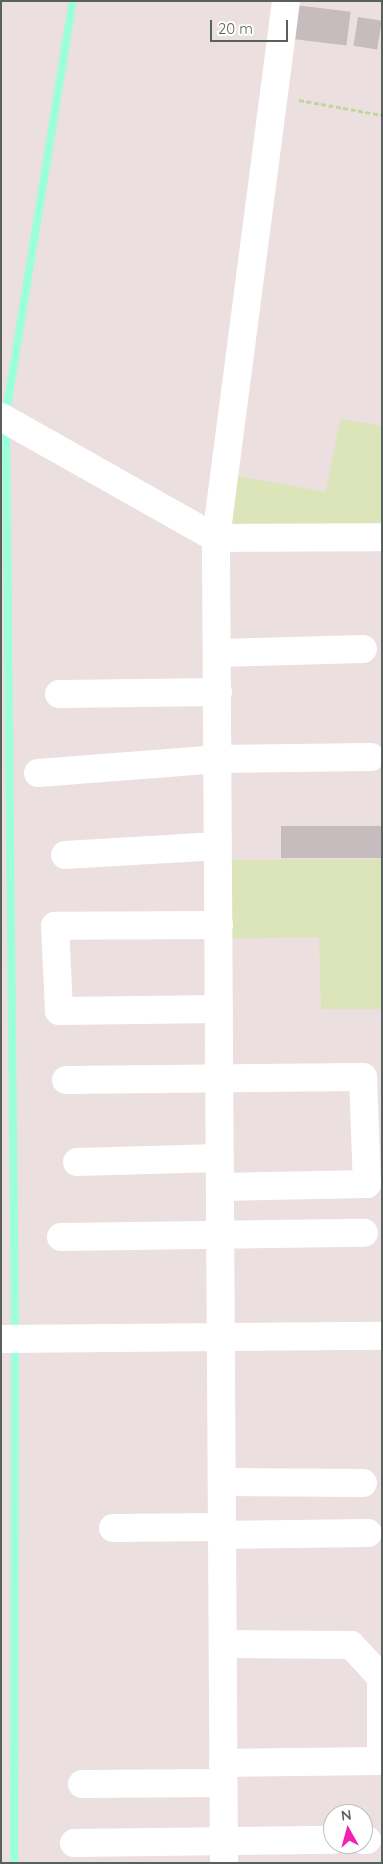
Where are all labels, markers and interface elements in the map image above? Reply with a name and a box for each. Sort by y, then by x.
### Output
scale bar [213,10,290,42]
text: 20 m [218,19,253,38]
north arrow [323,1804,373,1854]
text: N [340,1806,352,1825]

